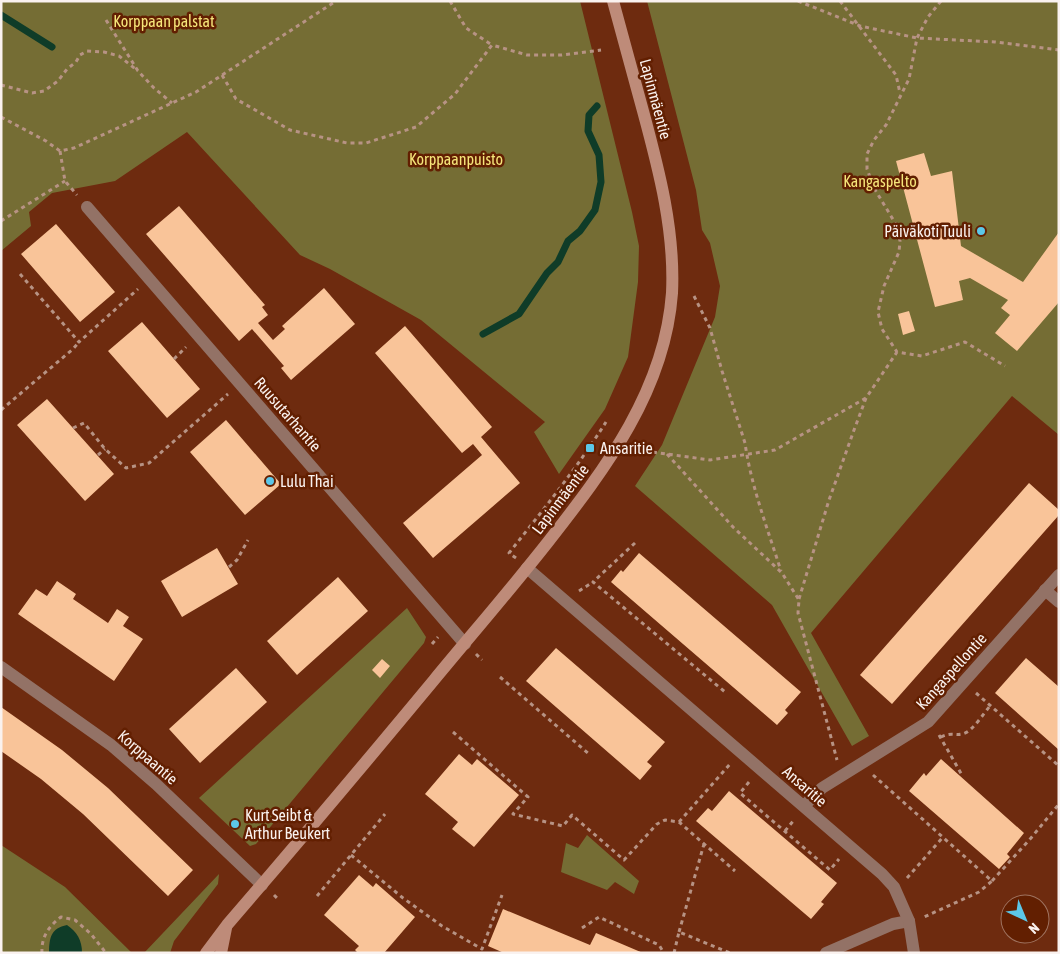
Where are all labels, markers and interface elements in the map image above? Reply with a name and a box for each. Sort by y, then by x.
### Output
park label: Korppaan palstat [113,12,215,31]
street label: Lapinmäentie [636,57,675,141]
park label: Korppaanpuisto [409,150,503,169]
park label: Kangaspelto [843,172,917,191]
place label: Päiväkoti Tuuli [884,222,971,240]
marker: Päiväkoti Tuuli [975,225,987,237]
street label: Ruusutarhantie [251,373,325,455]
place label: Ansaritie [600,439,653,457]
marker: Ansaritie [584,442,596,454]
street label: Lapinmäentie [528,461,593,538]
place label: Lulu Thai [280,472,334,490]
marker: Lulu Thai [264,475,276,487]
street label: Kangaspellontie [912,629,991,714]
street label: Korppaantie [114,726,181,789]
street label: Ansaritie [779,762,831,810]
place label: Kurt Seibt & Arthur Beukert [245,806,331,842]
marker: Kurt Seibt & Arthur Beukert [229,818,241,830]
north arrow [1000,894,1050,944]
text: N [1026,920,1043,937]

